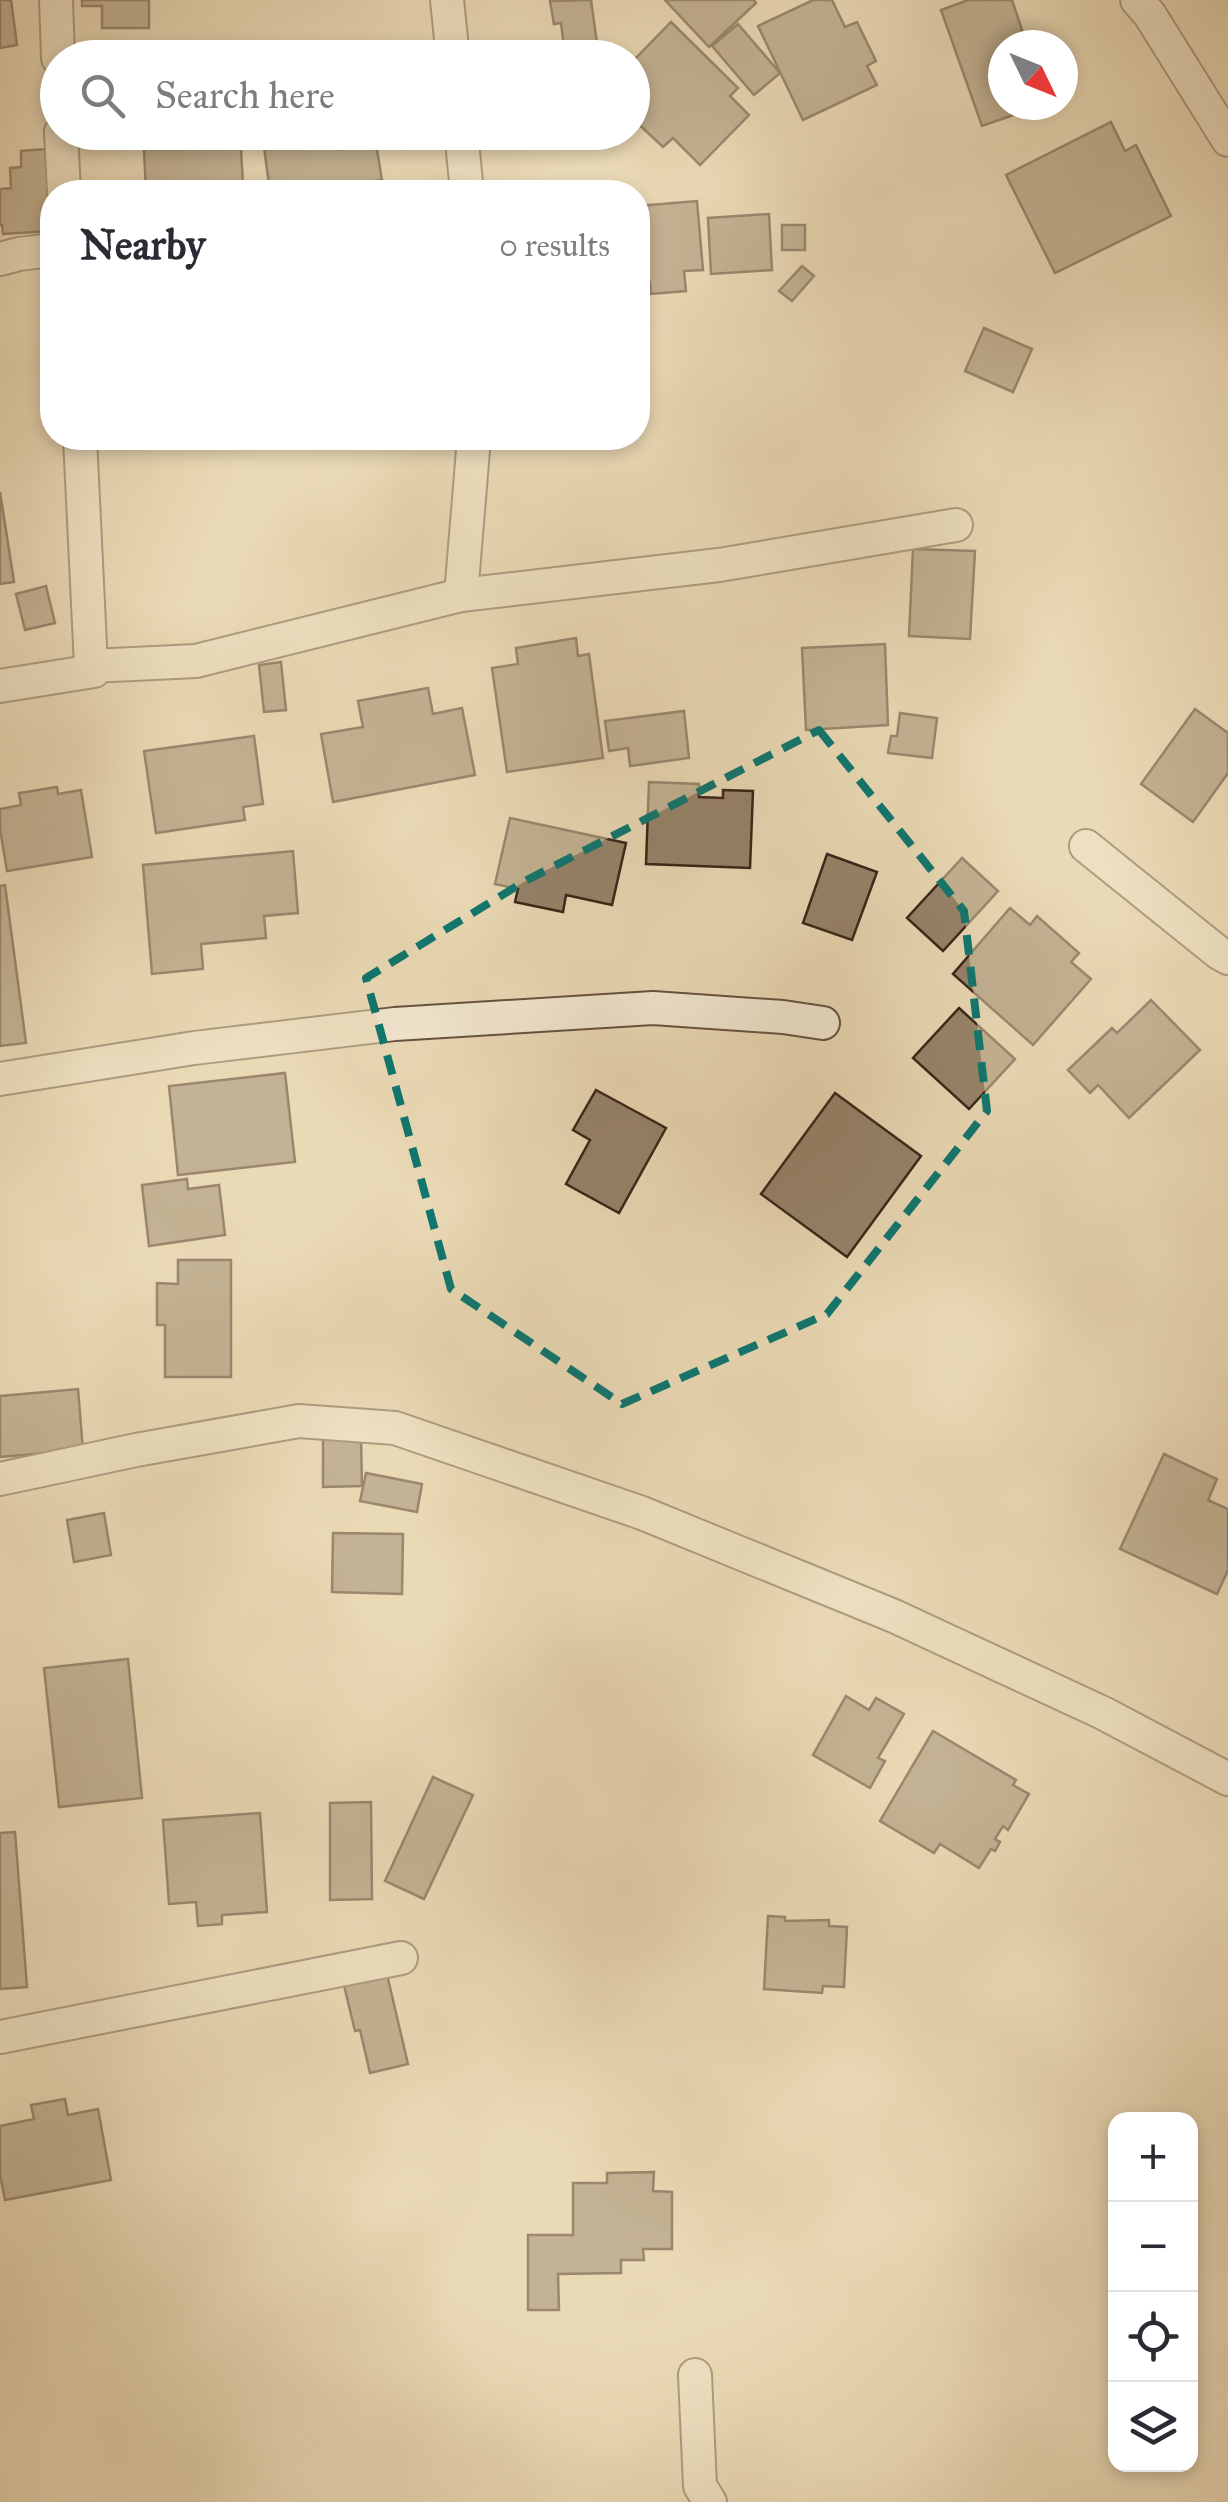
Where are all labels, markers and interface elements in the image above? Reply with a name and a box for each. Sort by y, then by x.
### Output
north arrow [988,30,1078,120]
search box [40,40,650,150]
icon: search [75,68,130,123]
text: Search here [155,72,335,118]
text: Nearby [80,219,205,271]
text: 0 results [499,226,610,265]
map controls [1108,2112,1198,2472]
button: + [1108,2112,1198,2202]
button: − [1108,2202,1198,2292]
button: locate [1108,2292,1198,2382]
button: layers [1108,2382,1198,2472]

